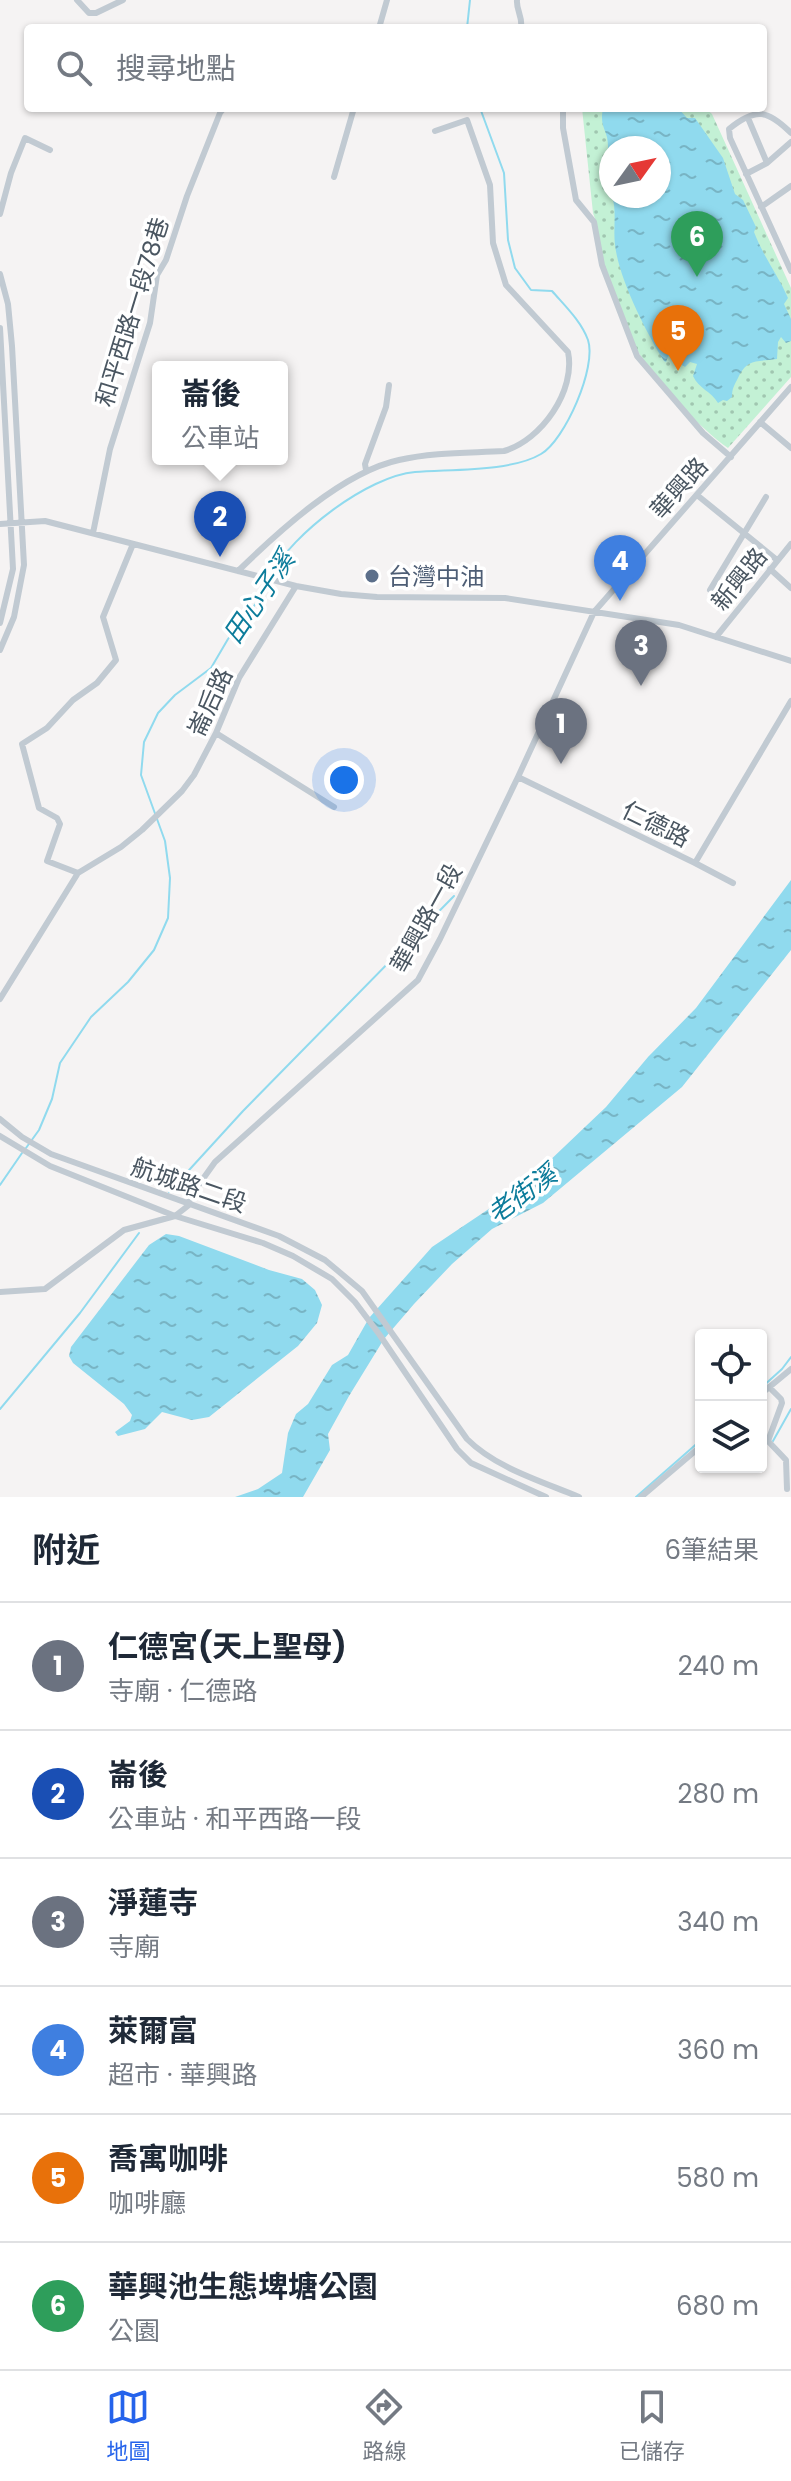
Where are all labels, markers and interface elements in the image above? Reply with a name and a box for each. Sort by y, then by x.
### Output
search box [24,24,767,112]
icon: search [52,46,96,90]
text: 搜尋地點 [116,47,236,90]
north arrow [599,136,671,208]
pin: 6 [671,211,723,277]
street label: 和平西路一段78巷 [88,213,176,411]
pin: 5 [652,305,704,371]
popup [152,361,288,465]
text: 崙後 [181,372,241,415]
text: 公車站 [181,420,259,456]
street label: 華興路 [643,450,715,526]
pin: 2 [194,491,246,557]
pin: 4 [594,535,646,601]
water label: 田心子溪 [215,541,305,650]
street label: 新興路 [704,541,774,617]
place label: 台灣中油 [388,560,484,593]
marker: 台灣中油 [363,567,381,585]
pin: 3 [615,620,667,686]
street label: 崙后路 [180,662,240,742]
pin: 1 [535,698,587,764]
your location [324,760,364,800]
street label: 仁德路 [616,793,696,855]
street label: 華興路一段 [382,858,470,978]
street label: 航城路二段 [127,1150,251,1220]
water label: 老街溪 [480,1154,567,1231]
map controls [695,1329,767,1473]
button: locate [695,1329,767,1401]
button: layers [695,1401,767,1473]
text: 附近 [32,1526,100,1574]
text: 6筆結果 [664,1532,759,1568]
text: 仁德宮(天上聖母) [108,1625,347,1668]
text: 1 [53,1648,63,1684]
text: 240 m [678,1648,759,1684]
text: 寺廟 · 仁德路 [108,1673,257,1709]
text: 崙後 [108,1753,168,1796]
text: 2 [51,1776,65,1812]
text: 280 m [678,1776,759,1812]
text: 公車站 · 和平西路一段 [108,1801,361,1837]
text: 淨蓮寺 [108,1881,198,1924]
text: 3 [50,1904,66,1940]
text: 340 m [677,1904,759,1940]
text: 寺廟 [108,1929,160,1965]
text: 萊爾富 [108,2009,198,2052]
text: 4 [49,2032,67,2068]
text: 360 m [677,2032,759,2068]
text: 超市 · 華興路 [108,2057,257,2093]
text: 喬寓咖啡 [108,2137,228,2180]
text: 5 [50,2160,66,2196]
text: 580 m [676,2160,759,2196]
text: 咖啡廳 [108,2185,186,2221]
text: 華興池生態埤塘公園 [108,2265,378,2308]
text: 6 [50,2288,66,2324]
text: 680 m [676,2288,759,2324]
text: 公園 [108,2313,160,2349]
tab: 地圖 [106,2385,150,2468]
tab: 路線 [362,2385,407,2468]
tab: 已儲存 [619,2385,685,2468]

